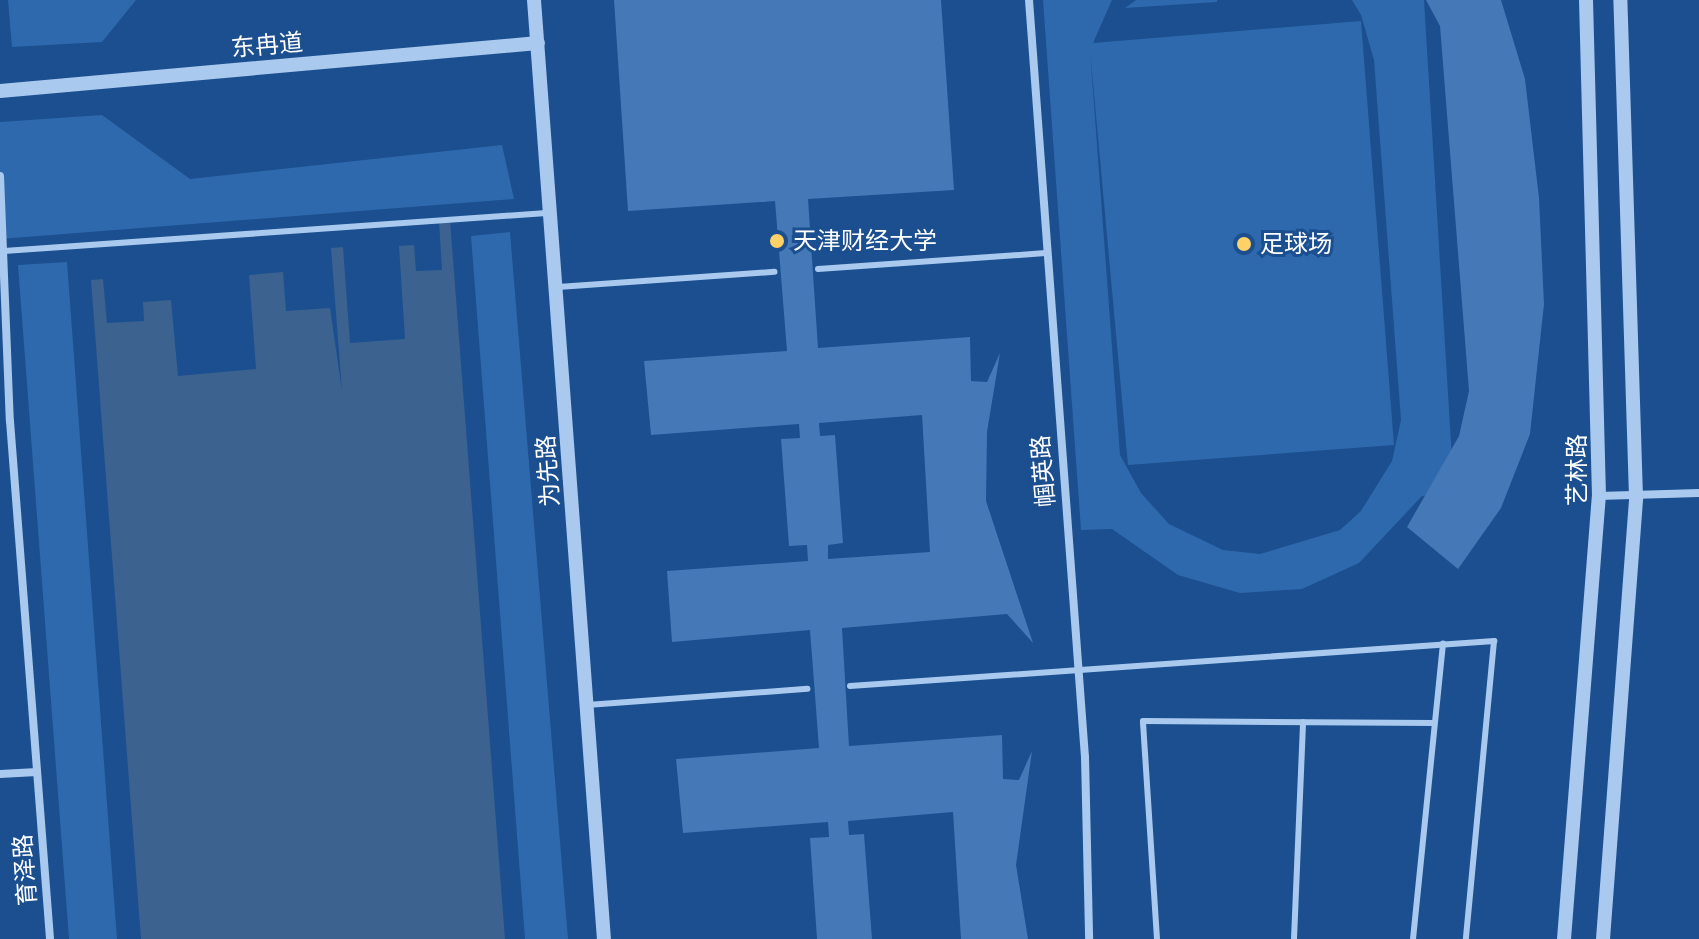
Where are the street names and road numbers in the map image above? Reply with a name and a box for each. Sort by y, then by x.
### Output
street label: 东冉道 [230,28,304,62]
street label: 为先路 [531,434,565,508]
street label: 帼英路 [1026,434,1060,508]
street label: 艺林路 [1563,434,1591,506]
street label: 育泽路 [8,833,42,907]

